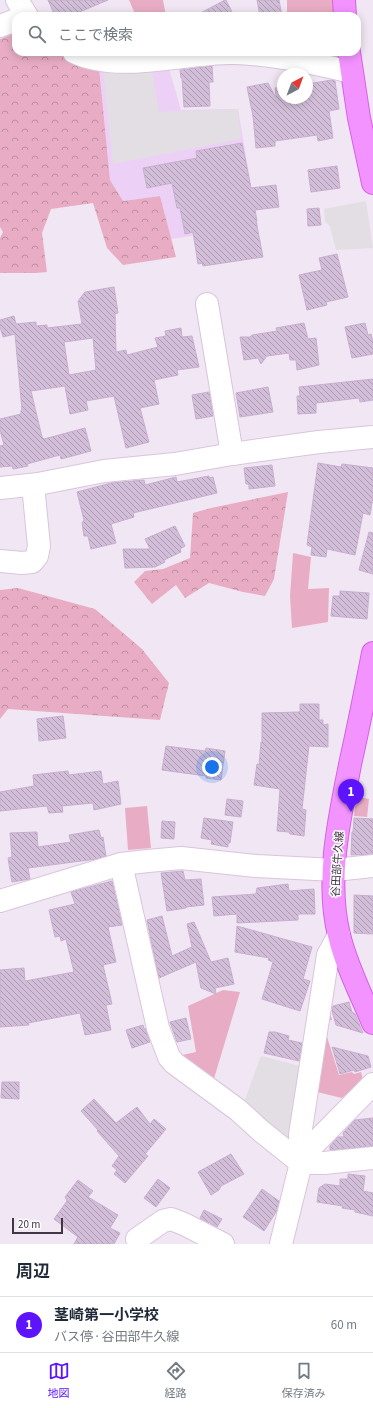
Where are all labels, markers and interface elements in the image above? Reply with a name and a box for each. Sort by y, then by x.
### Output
search box [12,12,361,56]
icon: search [26,23,48,45]
text: ここで検索 [58,25,133,46]
north arrow [277,68,313,104]
your location [202,757,222,777]
pin: 1 [338,779,364,812]
street label: 谷田部牛久線 [328,831,347,897]
scale bar [12,1216,63,1235]
text: 20 m [18,1217,40,1232]
text: 周辺 [16,1260,50,1284]
text: 茎崎第一小学校 [54,1305,159,1326]
text: 1 [26,1316,32,1334]
text: 60 m [331,1316,357,1334]
text: バス停 · 谷田部牛久線 [54,1328,179,1346]
tab: 地図 [48,1360,70,1401]
tab: 経路 [165,1360,187,1401]
tab: 保存済み [282,1360,326,1401]

